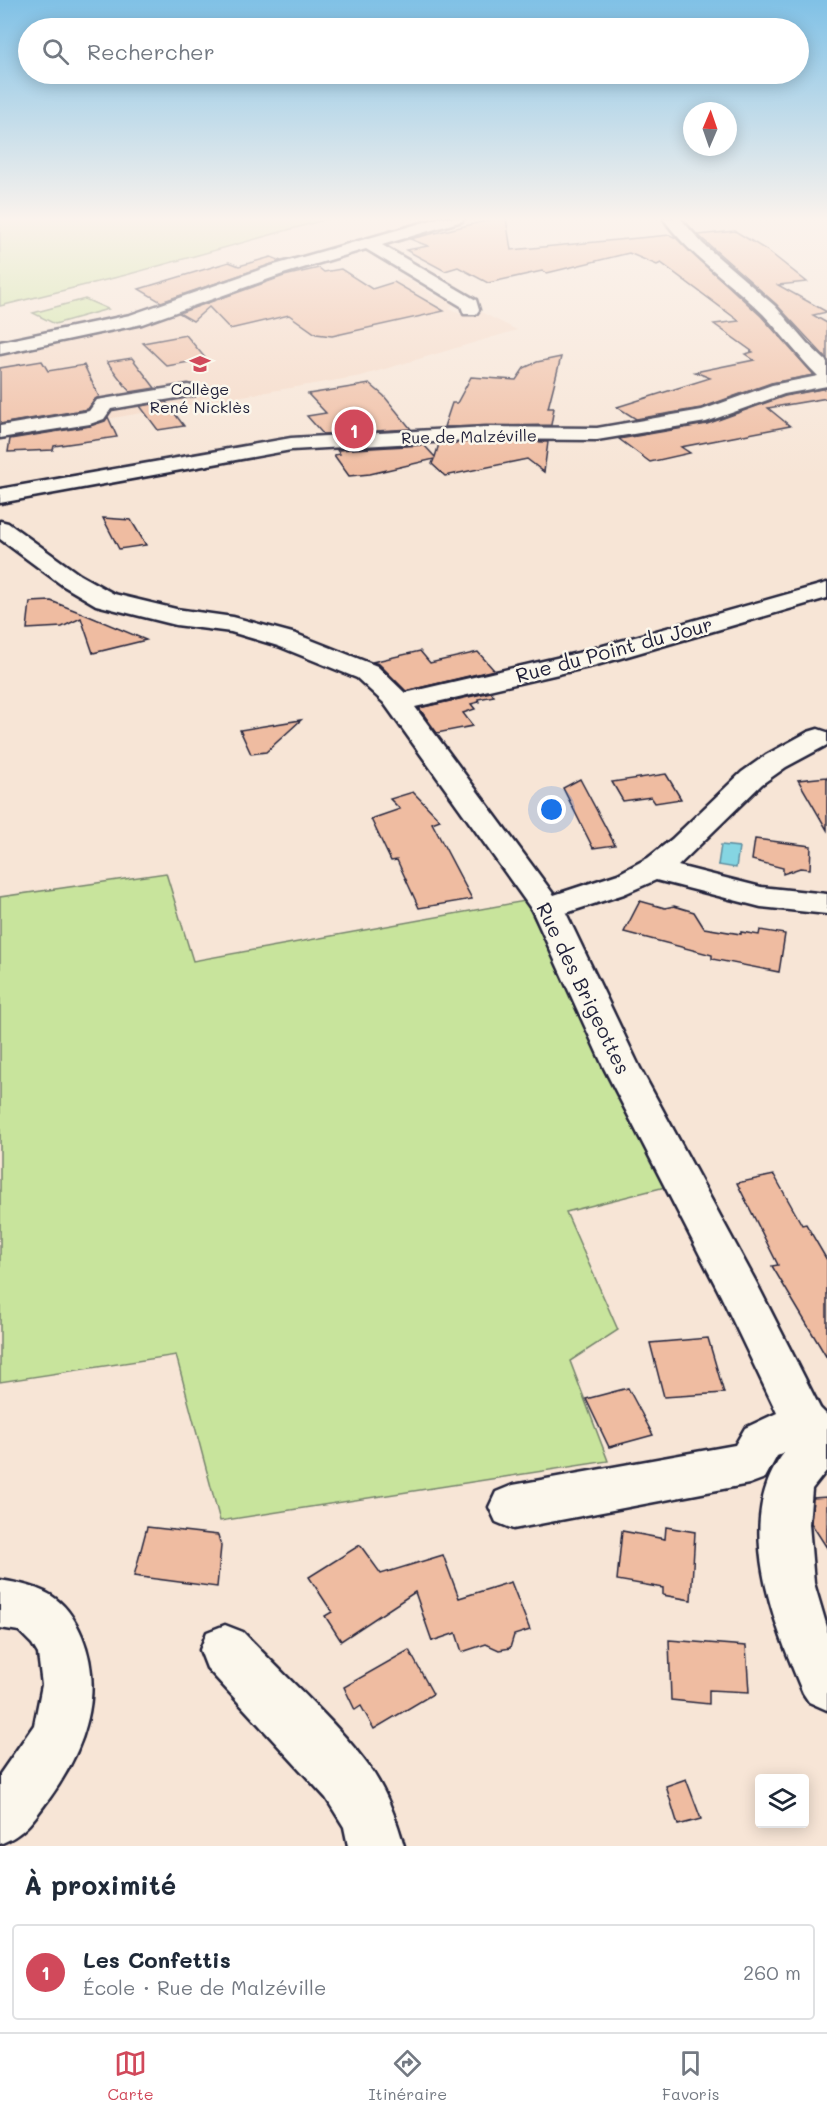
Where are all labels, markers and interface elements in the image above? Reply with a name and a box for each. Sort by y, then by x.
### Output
search box [18,18,809,84]
icon: search [39,35,72,68]
text: Rechercher [87,37,215,66]
north arrow [683,102,737,156]
school or university icon: Collège René Nicklès [188,352,212,376]
place label: Collège René Nicklès [150,378,250,417]
pin: 1 [334,406,374,452]
street label: Rue de Malzéville [401,424,537,448]
street label: Rue du Point du Jour [513,610,715,688]
your location [537,795,566,824]
street label: Rue des Brigeottes [531,898,637,1078]
map controls [755,1774,809,1828]
button: layers [755,1774,809,1828]
text: À proximité [24,1868,176,1902]
text: Les Confettis [83,1945,231,1974]
text: 1 [41,1959,50,1985]
text: 260 m [743,1959,801,1985]
text: École · Rue de Malzéville [83,1974,326,2000]
tab: Carte [107,2047,154,2104]
tab: Itinéraire [369,2047,447,2104]
tab: Favoris [662,2047,720,2104]

